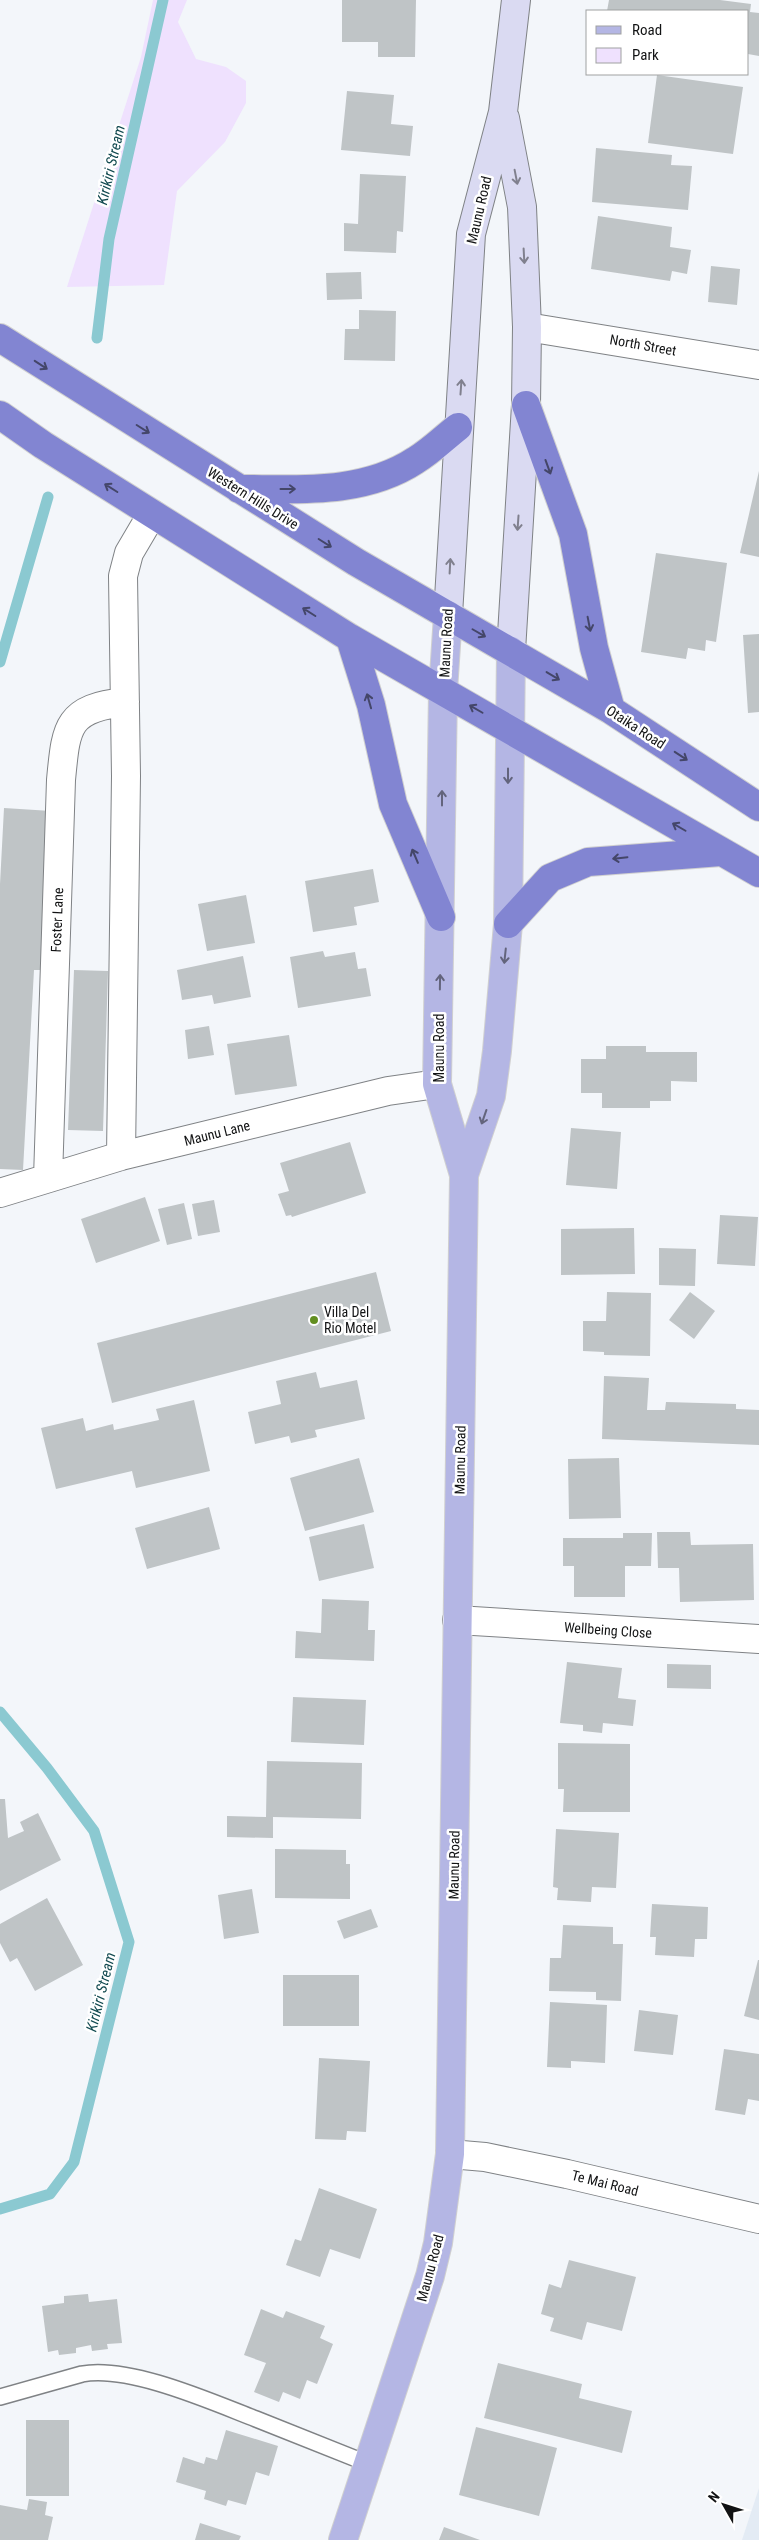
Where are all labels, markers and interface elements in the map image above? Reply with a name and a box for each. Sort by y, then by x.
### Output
legend [586,10,749,75]
text: Road [632,21,662,39]
text: Park [632,46,659,64]
water label: Kirikiri Stream [93,123,129,206]
one-way arrow [512,168,521,184]
street label: Maunu Road [463,175,495,245]
one-way arrow [519,248,529,264]
street label: North Street [609,331,677,359]
one-way arrow [34,359,48,370]
one-way arrow [456,379,465,395]
one-way arrow [135,425,149,435]
one-way arrow [544,459,553,474]
street label: Western Hills Drive [205,464,302,533]
one-way arrow [104,483,118,493]
one-way arrow [279,484,295,494]
one-way arrow [513,515,522,531]
one-way arrow [317,538,331,548]
one-way arrow [446,559,455,575]
one-way arrow [302,607,316,617]
street label: Maunu Road [436,608,456,678]
one-way arrow [585,615,595,631]
one-way arrow [472,629,486,639]
one-way arrow [545,672,559,682]
one-way arrow [364,693,374,709]
street label: Otaika Road [604,702,668,752]
one-way arrow [468,704,483,714]
one-way arrow [673,751,687,761]
one-way arrow [503,768,513,784]
one-way arrow [437,791,447,807]
one-way arrow [672,822,686,832]
one-way arrow [410,849,420,864]
one-way arrow [612,854,628,863]
street label: Foster Lane [48,887,66,953]
one-way arrow [500,948,509,964]
one-way arrow [435,975,445,991]
street label: Maunu Road [431,1014,447,1082]
one-way arrow [478,1108,488,1124]
street label: Maunu Lane [182,1117,252,1149]
place label: Villa Del Rio Motel [324,1304,376,1336]
marker: Villa Del Rio Motel [308,1314,320,1326]
street label: Maunu Road [451,1425,469,1495]
street label: Wellbeing Close [563,1619,653,1641]
street label: Maunu Road [445,1830,463,1900]
water label: Kirikiri Stream [82,1950,120,2033]
street label: Te Mai Road [570,2167,640,2199]
street label: Maunu Road [413,2233,447,2303]
north arrow [699,2480,749,2530]
text: N [705,2488,723,2505]

